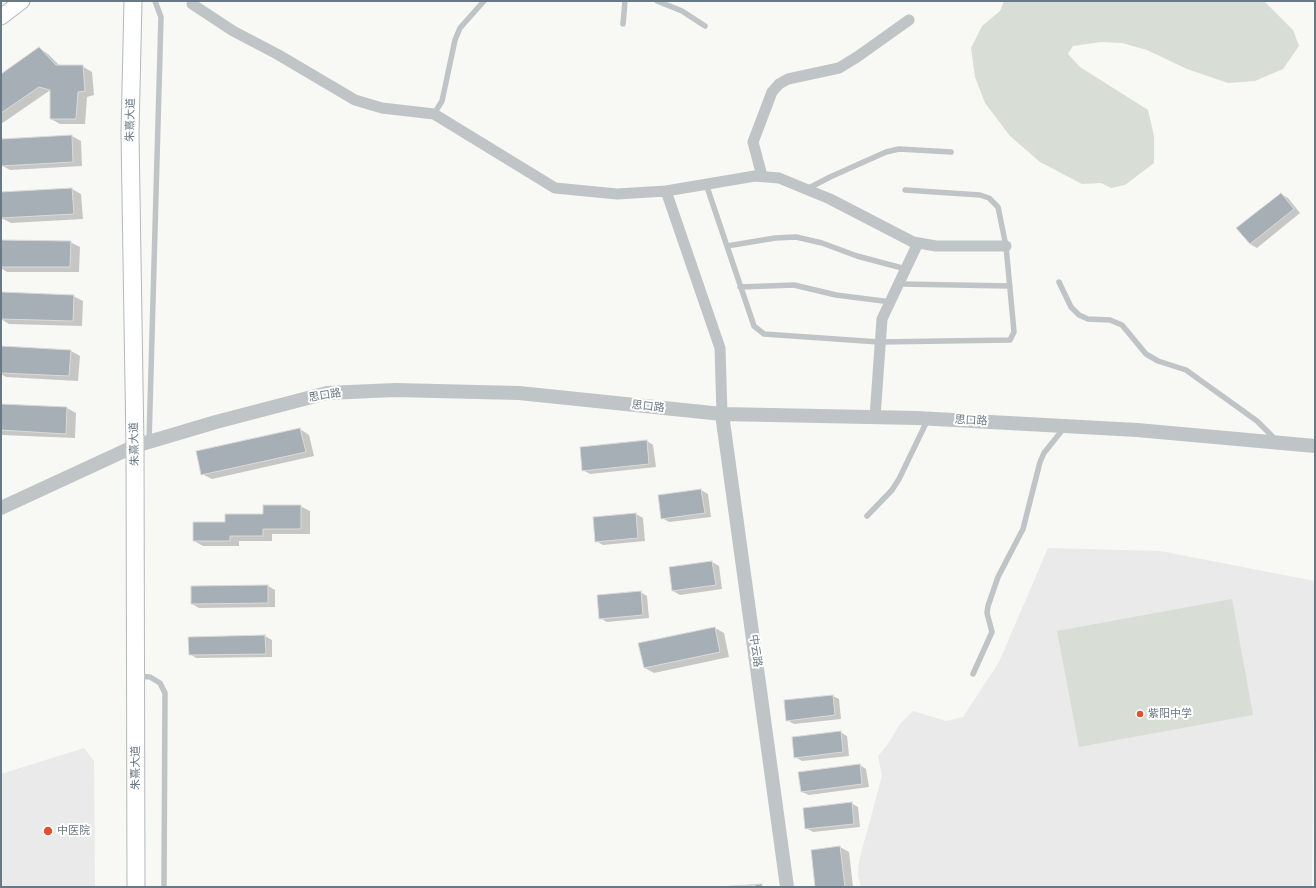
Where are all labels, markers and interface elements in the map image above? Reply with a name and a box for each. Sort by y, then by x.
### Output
street label: 朱熹大道 [124,98,138,142]
street label: 思口路 [308,387,342,405]
street label: 思口路 [631,399,665,415]
street label: 思口路 [954,414,988,428]
street label: 朱熹大道 [128,422,142,466]
street label: 中云路 [746,634,764,668]
place label: 紫阳中学 [1148,707,1192,721]
marker: 紫阳中学 [1135,709,1145,719]
street label: 朱熹大道 [129,746,143,790]
place label: 中医院 [57,824,90,838]
marker: 中医院 [42,825,54,837]

